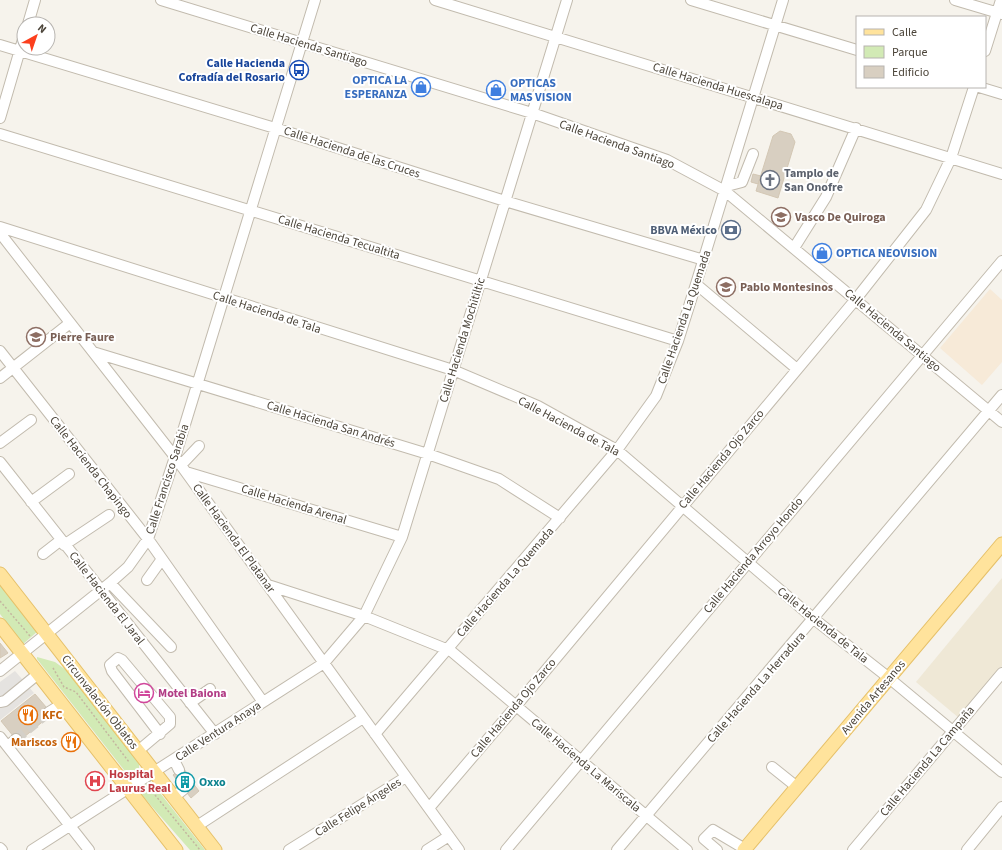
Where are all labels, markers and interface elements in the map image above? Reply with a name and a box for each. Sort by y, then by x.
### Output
north arrow [16,16,56,56]
legend [856,16,986,88]
street label: Calle Hacienda Santiago [248,20,370,71]
text: N [34,21,50,37]
text: Calle [892,24,917,41]
text: Parque [892,44,928,61]
place label: Calle Hacienda Cofradía del Rosario [179,55,285,86]
bus stop icon: Calle Hacienda Cofradía del Rosario [288,59,310,81]
street label: Calle Hacienda Huescalapa [650,59,785,114]
text: Edificio [892,64,929,81]
place label: OPTICA LA ESPERANZA [345,72,407,103]
place label: OPTICAS MAS VISION [510,75,572,106]
shop icon: OPTICA LA ESPERANZA [410,76,432,98]
shop icon: OPTICAS MAS VISION [485,79,507,101]
street label: Calle Hacienda Santiago [557,116,677,173]
street label: Calle Hacienda de las Cruces [281,122,422,183]
place label: Tamplo de San Onofre [784,165,843,196]
church icon: Tamplo de San Onofre [759,169,781,191]
school or university icon: Vasco De Quiroga [770,206,792,228]
place label: Vasco De Quiroga [794,209,886,226]
street label: Calle Hacienda Tecualtita [276,211,402,264]
bank icon: BBVA México [720,219,742,241]
place label: BBVA México [650,222,717,239]
shop icon: OPTICA NEOVISION [811,242,833,264]
place label: OPTICA NEOVISION [836,245,937,262]
street label: Calle Hacienda La Quemada [654,248,715,386]
street label: Calle Hacienda Mochitiltic [435,275,490,405]
school or university icon: Pablo Montesinos [715,276,737,298]
place label: Pablo Montesinos [740,279,833,296]
street label: Calle Hacienda Santiago [841,285,945,376]
street label: Calle Hacienda de Tala [210,287,323,338]
school or university icon: Pierre Faure [25,326,47,348]
place label: Pierre Faure [50,329,115,346]
street label: Calle Hacienda de Tala [515,392,623,460]
street label: Calle Hacienda San Andrés [265,397,397,452]
street label: Calle Hacienda Ojo Zarco [675,406,768,513]
street label: Calle Hacienda Chapingo [45,413,136,522]
street label: Calle Francisco Sarabia [142,422,193,537]
street label: Calle Hacienda El Platanar [188,480,280,597]
street label: Calle Hacienda Arenal [239,480,349,529]
street label: Calle Hacienda Arroyo Hondo [700,494,807,617]
street label: Calle Hacienda La Quemada [453,524,558,641]
street label: Calle Hacienda El Jaral [65,548,148,648]
street label: Calle Hacienda de Tala [773,583,872,668]
street label: Calle Hacienda La Herradura [703,628,810,747]
street label: Circunvalación Oblatos [57,651,142,753]
street label: Calle Hacienda Ojo Zarco [467,655,560,762]
street label: Avenida Artesanos [837,657,910,738]
hotel icon: Motel Baiona [133,682,155,704]
place label: Motel Baiona [158,685,227,702]
street label: Calle Ventura Anaya [172,697,265,766]
street label: Calle Hacienda La Campaña [876,702,979,820]
restaurant icon: KFC [17,704,39,726]
place label: KFC [42,707,63,724]
street label: Calle Hacienda La Mariscala [527,714,644,817]
restaurant icon: Mariscos [60,731,82,753]
place label: Mariscos [11,734,57,751]
place label: Hospital Laurus Real [109,766,171,797]
hospital icon: Hospital Laurus Real [84,770,106,792]
building icon: Oxxo [174,771,196,793]
place label: Oxxo [199,774,226,791]
street label: Calle Felipe Ángeles [312,774,405,841]

